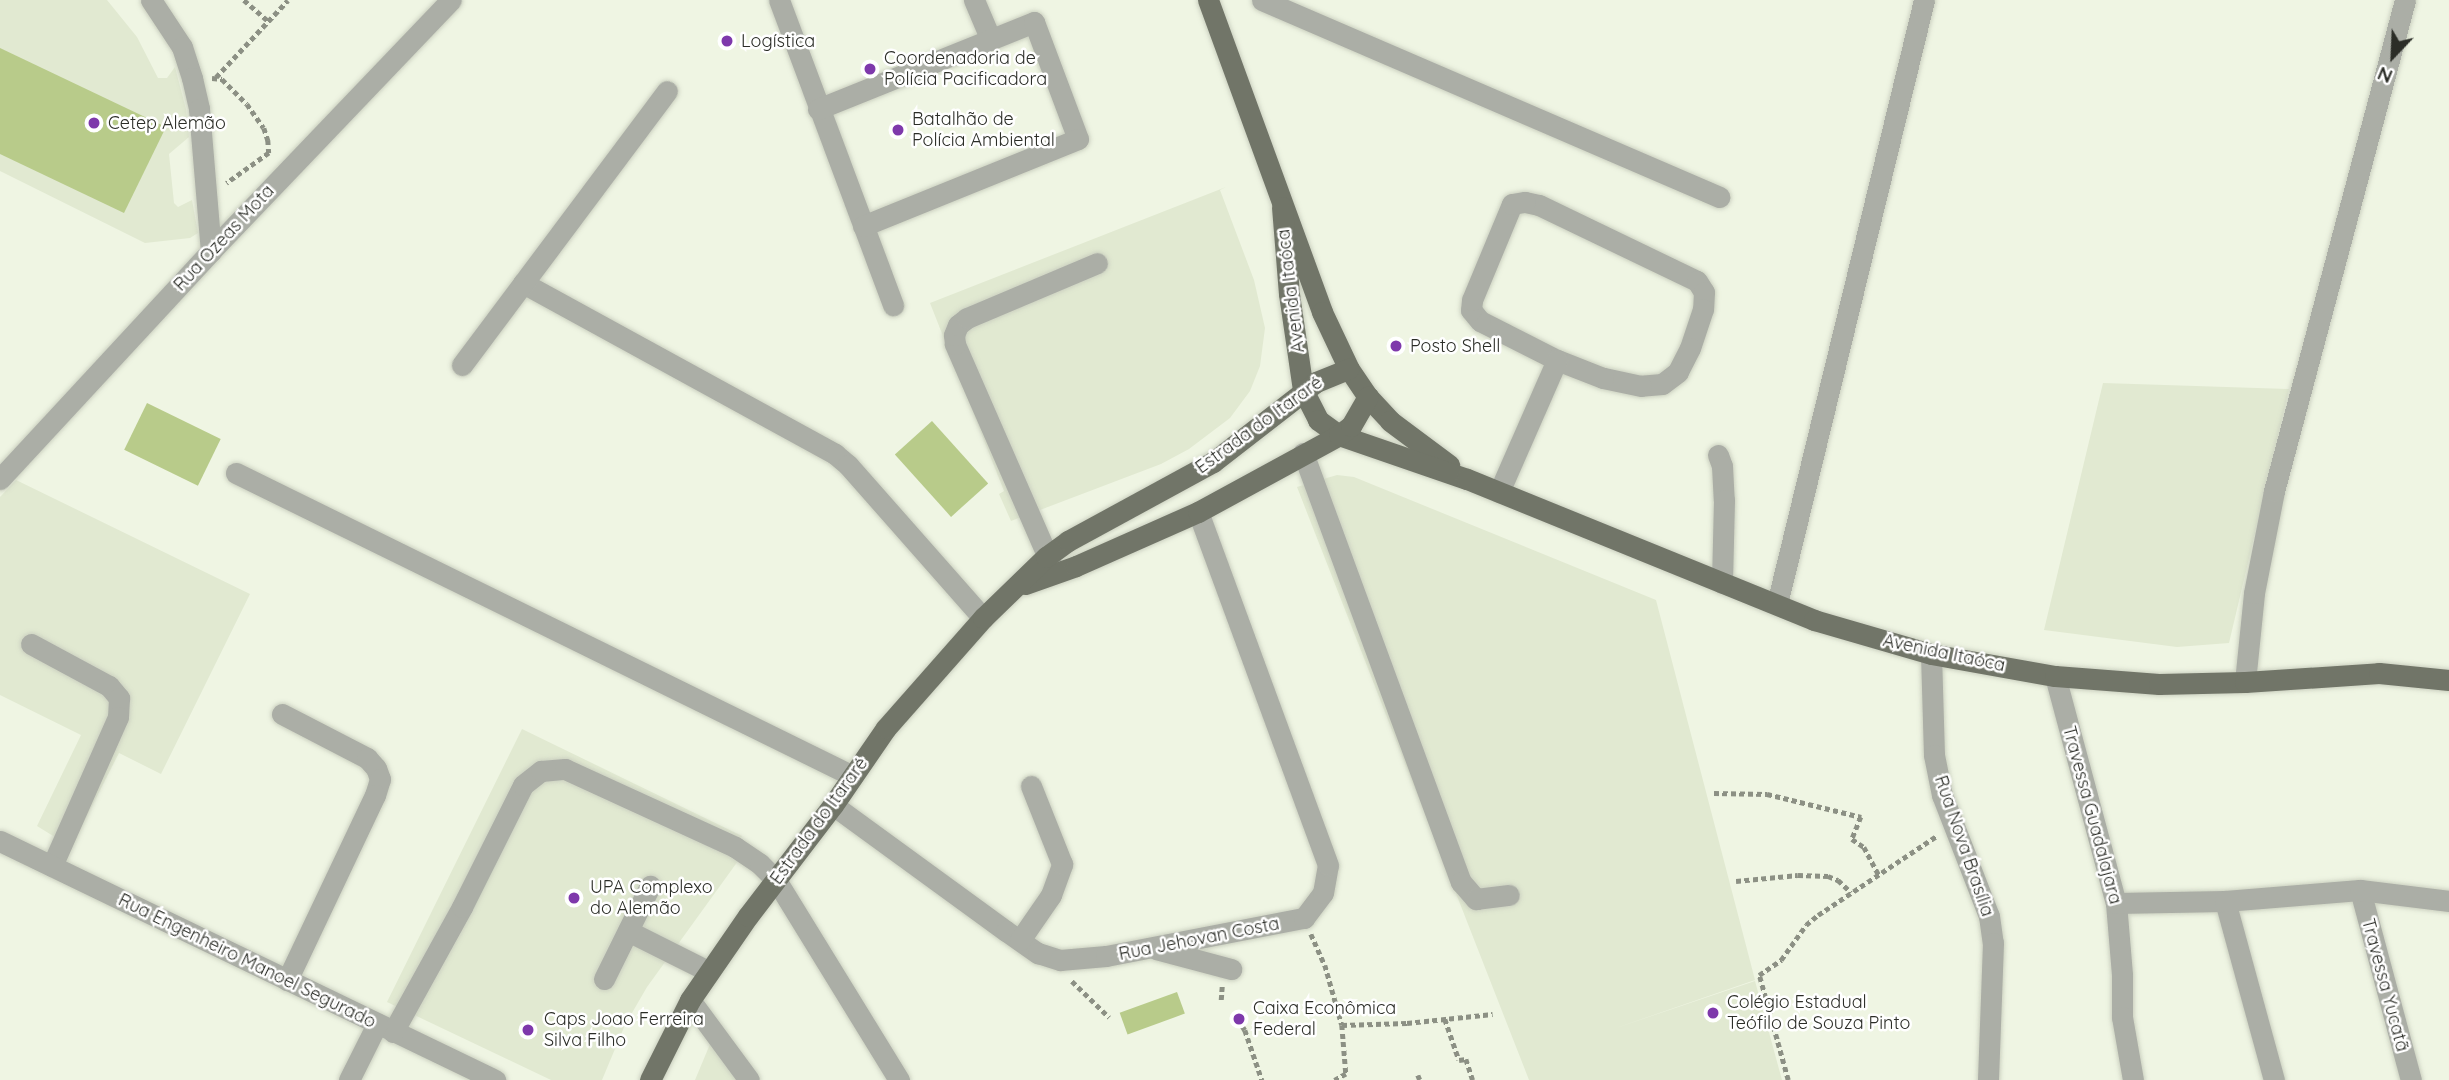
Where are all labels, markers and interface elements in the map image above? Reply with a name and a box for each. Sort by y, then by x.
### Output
north arrow [2358,21,2428,91]
place label: Logística [741,30,815,52]
marker: Logística [719,33,735,49]
place label: Coordenadoria de Polícia Pacificadora [884,48,1047,90]
marker: Coordenadoria de Polícia Pacificadora [862,61,878,77]
text: N [2374,62,2396,89]
place label: Batalhão de Polícia Ambiental [912,109,1055,152]
place label: Cetep Alemão [108,112,226,134]
marker: Cetep Alemão [86,115,102,131]
marker: Batalhão de Polícia Ambiental [890,122,906,138]
street label: Rua Ozeas Mota [169,180,279,296]
street label: Avenida Itaóca [1273,228,1309,354]
place label: Posto Shell [1410,335,1500,357]
marker: Posto Shell [1388,338,1404,354]
street label: Estrada do Itararé [1191,372,1327,478]
street label: Avenida Itaóca [1881,630,2007,676]
street label: Travessa Guadalajara [2058,724,2126,906]
street label: Estrada do Itararé [766,753,872,889]
street label: Rua Nova Brasília [1930,773,1998,919]
place label: UPA Complexo do Alemão [590,877,713,920]
marker: UPA Complexo do Alemão [564,888,584,908]
street label: Rua Engenheiro Manoel Segurado [115,889,379,1033]
street label: Rua Jehovan Costa [1117,913,1281,965]
street label: Travessa Yucatã [2357,916,2413,1054]
place label: Colégio Estadual Teófilo de Souza Pinto [1727,992,1910,1034]
place label: Caixa Econômica Federal [1253,998,1396,1040]
marker: Colégio Estadual Teófilo de Souza Pinto [1705,1005,1721,1021]
place label: Caps Joao Ferreira Silva Filho [544,1009,704,1052]
marker: Caixa Econômica Federal [1231,1011,1247,1027]
marker: Caps Joao Ferreira Silva Filho [518,1020,538,1040]

